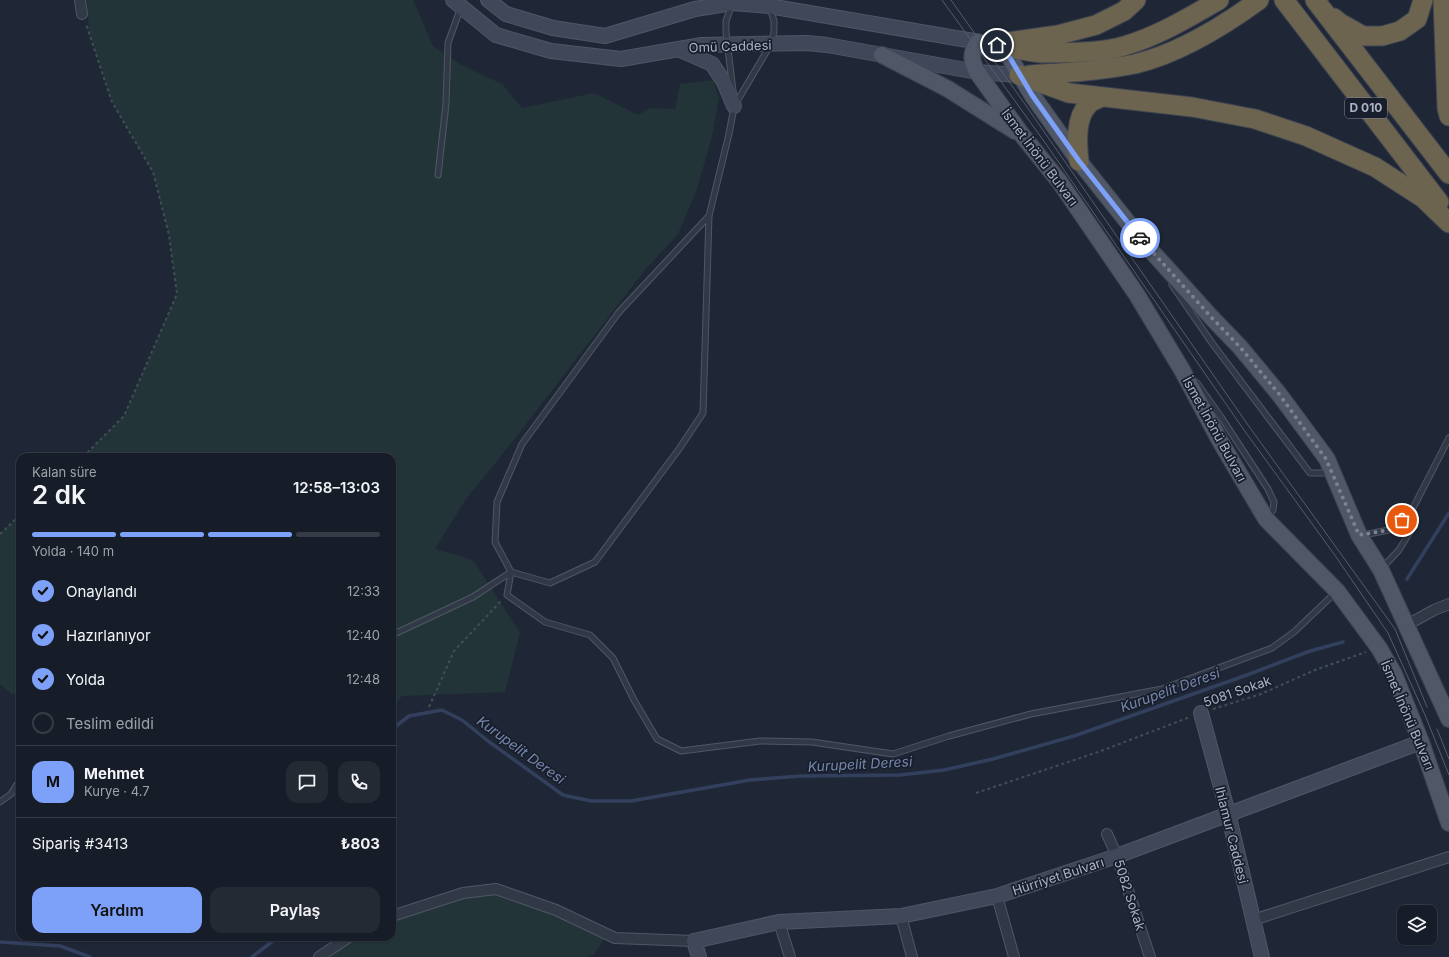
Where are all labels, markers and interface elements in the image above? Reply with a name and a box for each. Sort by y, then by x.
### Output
pin [980,28,1014,62]
icon: home [986,34,1008,56]
street label: Omü Caddesi [688,37,772,55]
road number: D 010 [1345,98,1387,118]
street label: İsmet İnönü Bulvarı [998,105,1082,209]
courier [1120,218,1160,258]
icon: car [1129,227,1151,249]
street label: İsmet İnönü Bulvarı [1180,374,1250,484]
text: Kalan süre [32,464,97,480]
text: 12:58–13:03 [293,478,380,497]
text: 2 dk [32,479,86,510]
pin [1385,503,1419,537]
icon: bag [1391,509,1413,531]
text: Yolda · 140 m [32,543,114,559]
icon: check [32,580,54,602]
text: Onaylandı [66,582,137,601]
text: 12:33 [347,583,380,599]
icon: check [32,624,54,646]
text: Hazırlanıyor [66,626,151,645]
text: 12:40 [346,627,380,643]
street label: İsmet İnönü Bulvarı [1378,658,1438,772]
water label: Kurupelit Deresi [1118,663,1223,715]
icon: check [32,668,54,690]
text: Yolda [66,670,105,689]
text: 12:48 [347,671,380,687]
street label: 5081 Sokak [1201,672,1273,710]
water label: Kurupelit Deresi [474,712,569,788]
text: Teslim edildi [66,714,154,733]
water label: Kurupelit Deresi [807,752,913,775]
button: chat [286,761,328,803]
button: phone [338,761,380,803]
text: Mehmet [84,764,144,783]
text: M [46,772,60,791]
text: Kurye · 4.7 [84,783,150,799]
street label: Ihlamur Caddesi [1212,785,1252,885]
text: Sipariş #3413 [32,834,128,853]
text: ₺803 [341,834,380,853]
street label: Hürriyet Bulvarı [1010,854,1106,898]
street label: 5082 Sokak [1111,858,1149,932]
button: Yardım [32,887,202,933]
button: Paylaş [210,887,380,933]
map controls [1397,905,1437,945]
button: layers [1397,905,1437,945]

